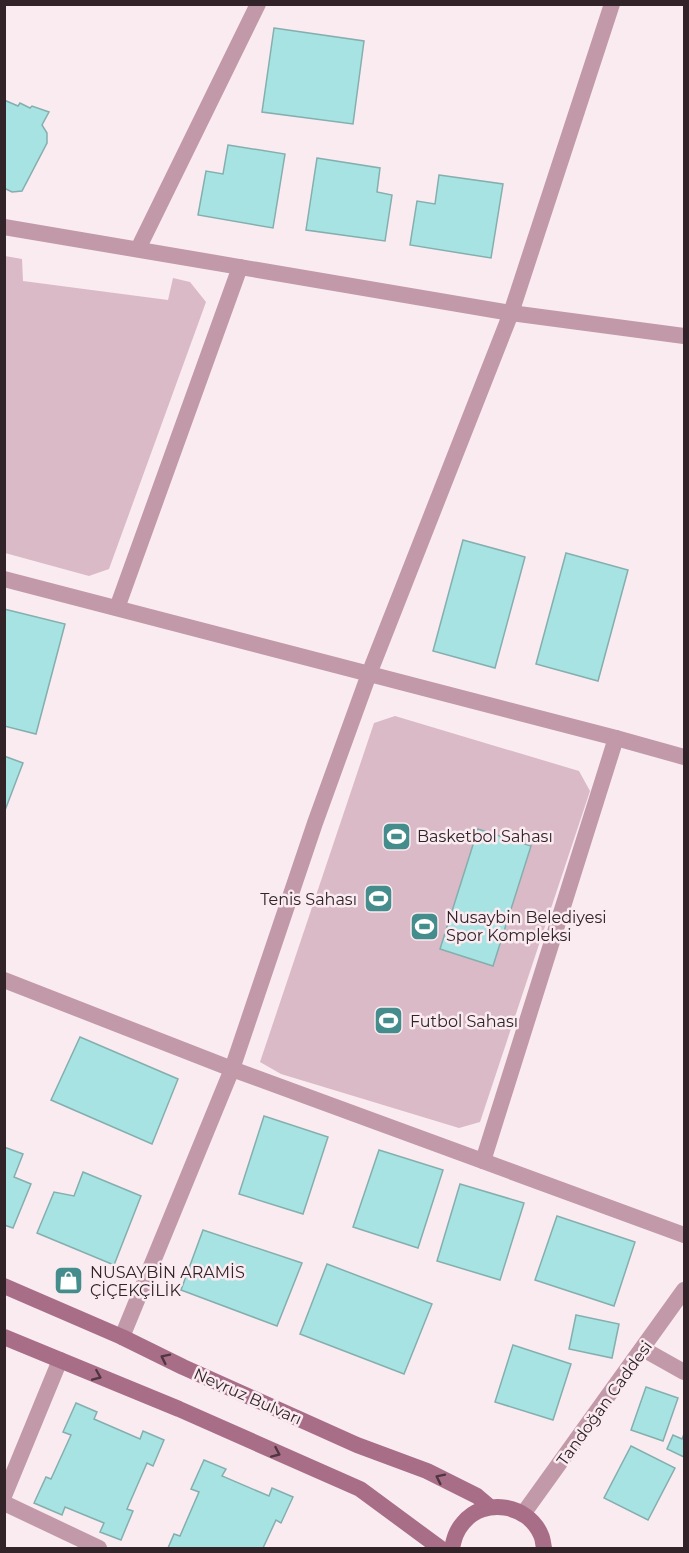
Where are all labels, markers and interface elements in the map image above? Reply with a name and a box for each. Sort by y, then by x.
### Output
sports icon: Basketbol Sahası [380,820,412,852]
place label: Basketbol Sahası [417,827,553,846]
sports icon: Tenis Sahası [362,883,394,915]
place label: Tenis Sahası [260,890,357,909]
place label: Nusaybin Belediyesi Spor Kompleksi [446,908,607,945]
sports icon: Nusaybin Belediyesi Spor Kompleksi [409,910,441,942]
sports icon: Futbol Sahası [373,1005,405,1037]
place label: Futbol Sahası [410,1012,518,1031]
place label: NUSAYBİN ARAMİS ÇİÇEKÇİLİK [90,1263,245,1300]
shop icon: NUSAYBİN ARAMİS ÇİÇEKÇİLİK [53,1265,85,1297]
street label: Tandoğan Caddesi [553,1337,656,1469]
one-way arrow [161,1354,172,1365]
street label: Nevruz Bulvarı [191,1364,305,1429]
one-way arrow [91,1369,102,1381]
one-way arrow [270,1445,281,1457]
one-way arrow [436,1473,447,1485]

